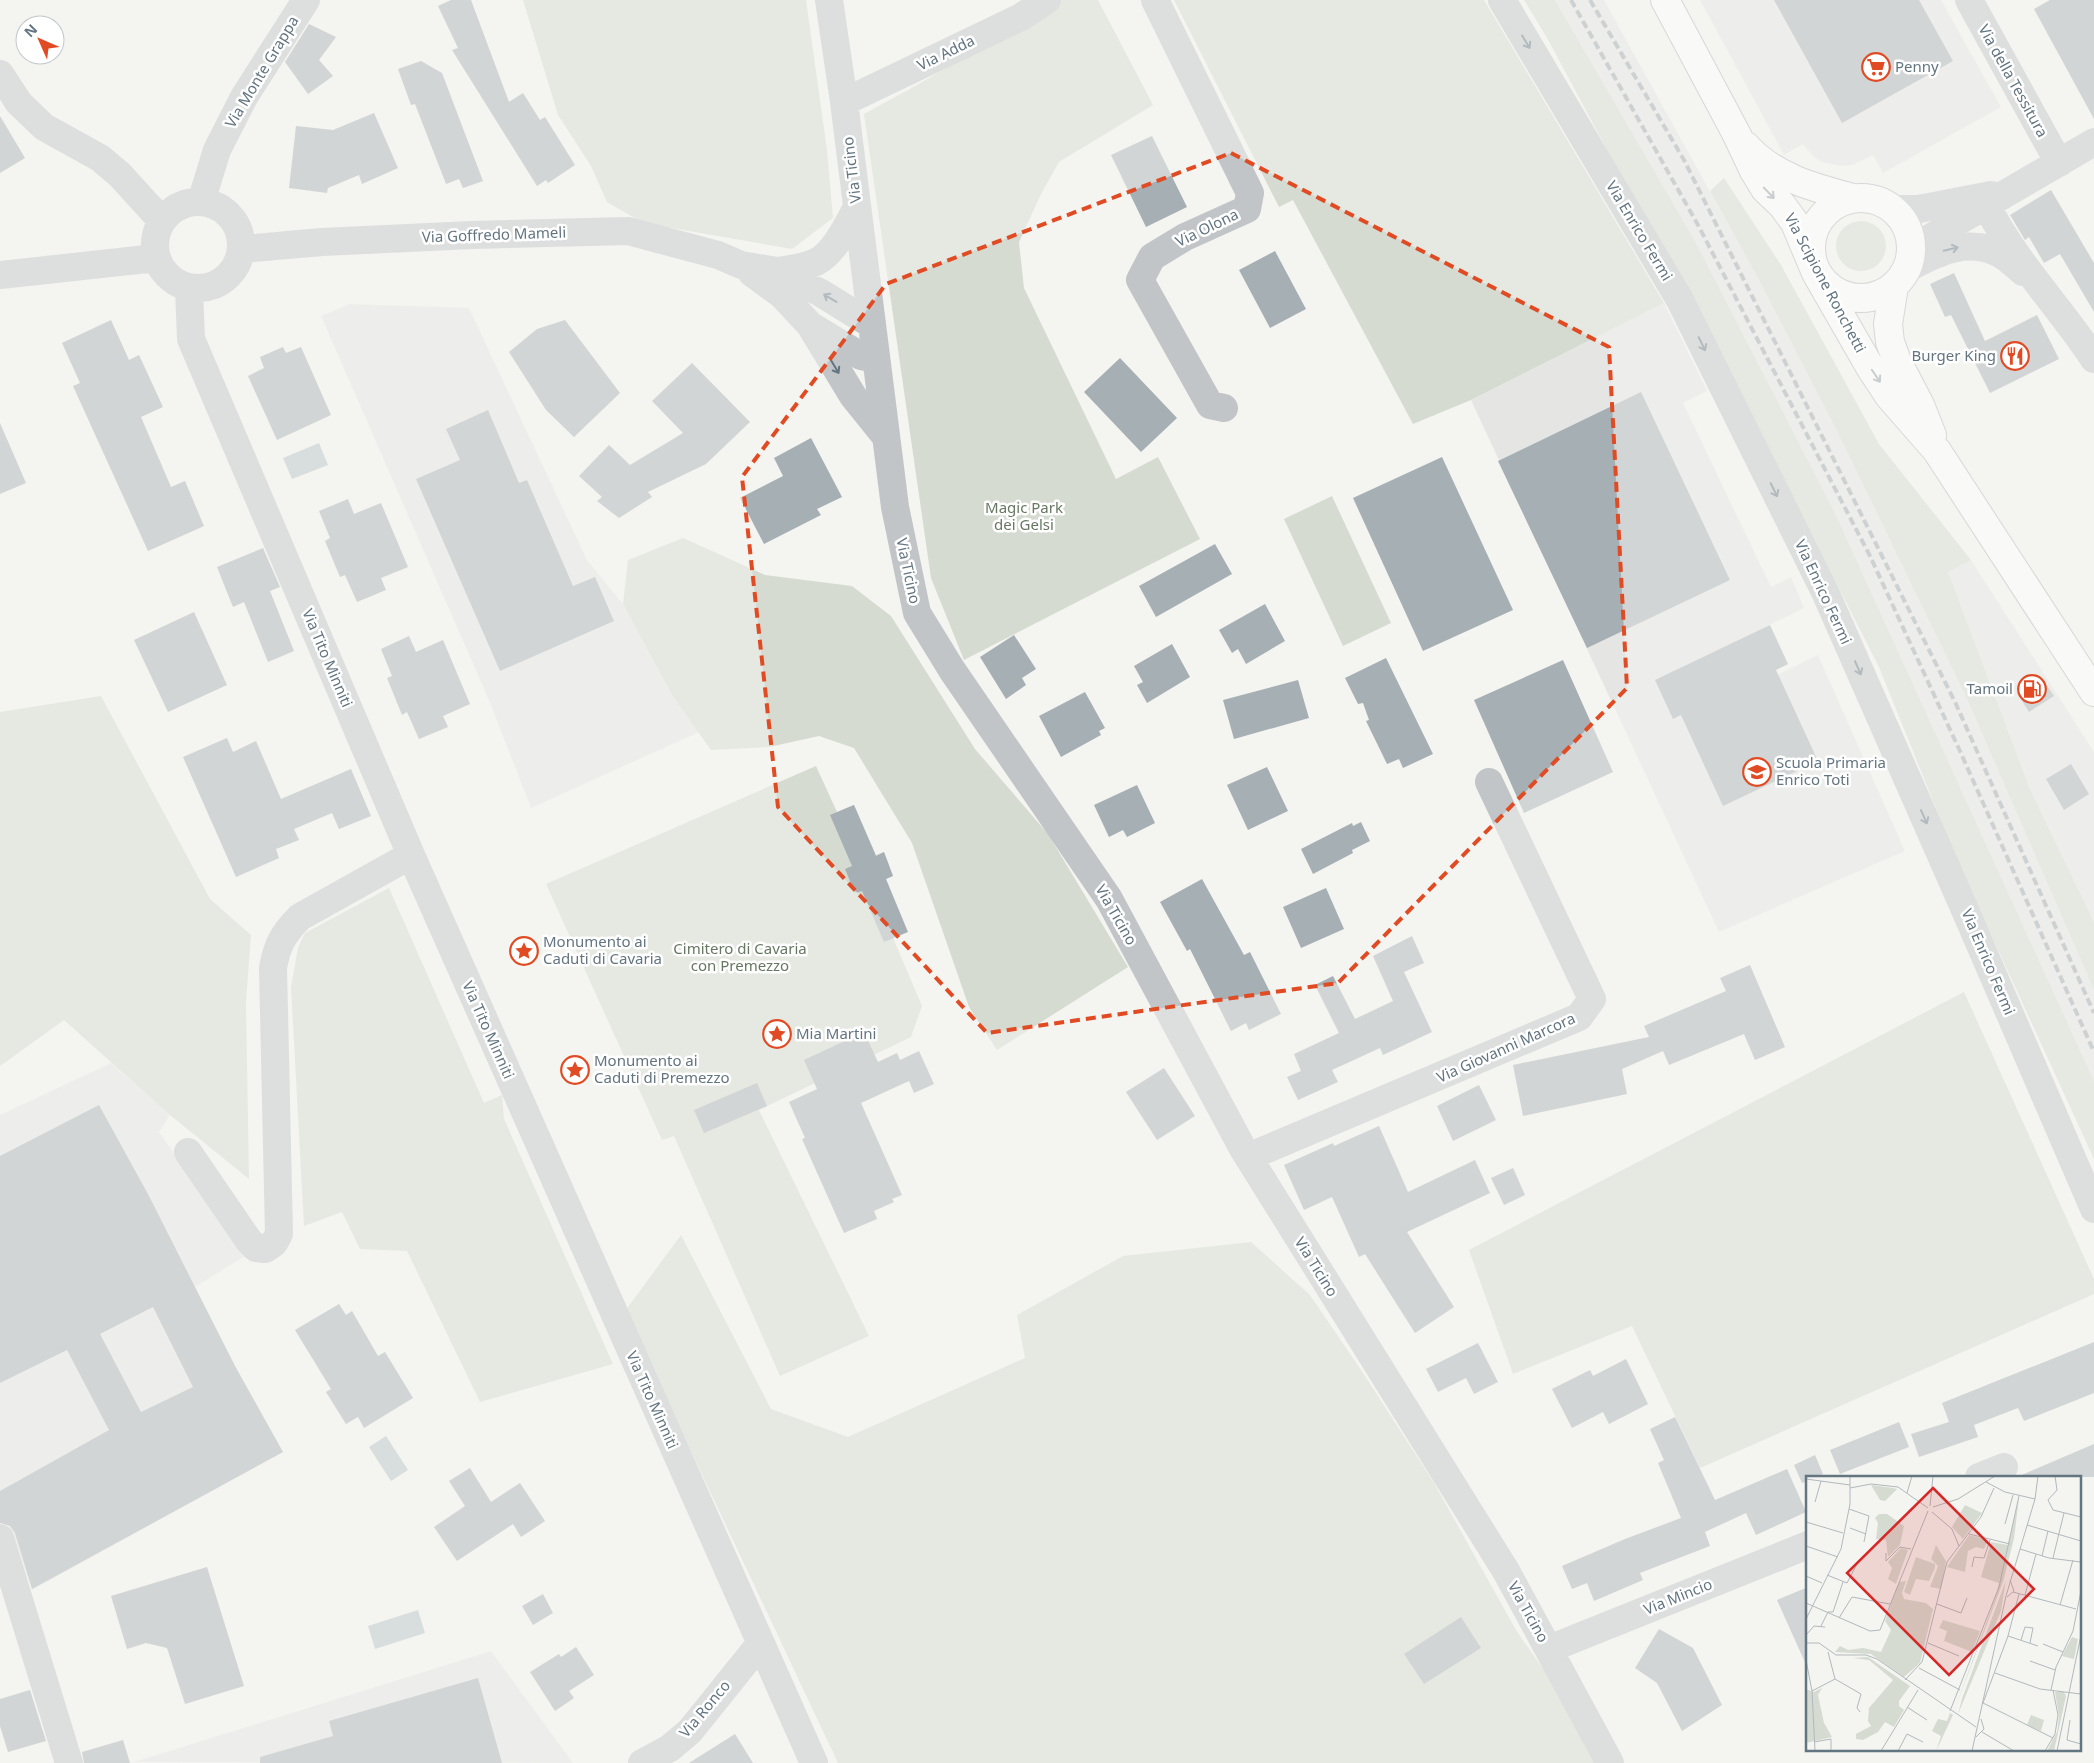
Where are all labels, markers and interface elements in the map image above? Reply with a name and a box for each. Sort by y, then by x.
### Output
street label: Via Monte Grappa [220,12,302,131]
north arrow [15,15,65,65]
text: N [20,20,41,41]
street label: Via della Tessitura [1975,21,2053,140]
street label: Via Adda [913,30,978,75]
one-way arrow [1522,34,1532,48]
supermarket icon: Penny [1861,52,1891,82]
place label: Penny [1895,56,1939,76]
street label: Via Ticino [837,136,865,204]
street label: Via Enrico Fermi [1602,177,1678,284]
one-way arrow [1763,186,1775,199]
street label: Via Olona [1172,203,1241,251]
street label: Via Scipione Ronchetti [1781,209,1871,356]
street label: Via Goffredo Mameli [422,221,566,247]
one-way arrow [1942,244,1958,253]
one-way arrow [823,293,837,303]
one-way arrow [1698,336,1707,351]
restaurant icon: Burger King [2000,341,2030,371]
place label: Burger King [1912,345,1996,365]
one-way arrow [831,359,841,373]
one-way arrow [1871,368,1881,382]
one-way arrow [1769,482,1779,497]
park label: Magic Park dei Gelsi [985,497,1063,534]
street label: Via Ticino [892,536,926,606]
street label: Via Enrico Fermi [1791,536,1857,647]
street label: Via Tito Minniti [298,605,358,710]
one-way arrow [1854,660,1864,675]
fuel station icon: Tamoil [2017,674,2047,704]
place label: Tamoil [1967,678,2013,698]
place label: Scuola Primaria Enrico Toti [1776,752,1886,789]
school or university icon: Scuola Primaria Enrico Toti [1742,757,1772,787]
one-way arrow [1919,809,1929,824]
street label: Via Ticino [1092,881,1142,948]
street label: Via Enrico Fermi [1958,906,2020,1018]
place label: Monumento ai Caduti di Cavaria [543,931,662,968]
place icon: Monumento ai Caduti di Cavaria [509,936,539,966]
park label: Cimitero di Cavaria con Premezzo [673,938,807,975]
street label: Via Tito Minniti [458,978,519,1082]
street label: Via Giovanni Marcora [1433,1008,1578,1087]
place icon: Mia Martini [762,1019,792,1049]
place label: Mia Martini [796,1023,876,1043]
place label: Monumento ai Caduti di Premezzo [594,1050,730,1087]
place icon: Monumento ai Caduti di Premezzo [560,1055,590,1085]
street label: Via Ticino [1291,1233,1343,1300]
street label: Via Tito Minniti [622,1348,683,1452]
inset map [1806,1476,2082,1750]
street label: Via Mincio [1640,1573,1715,1619]
street label: Via Ticino [1504,1577,1554,1646]
street label: Via Ronco [674,1675,734,1741]

